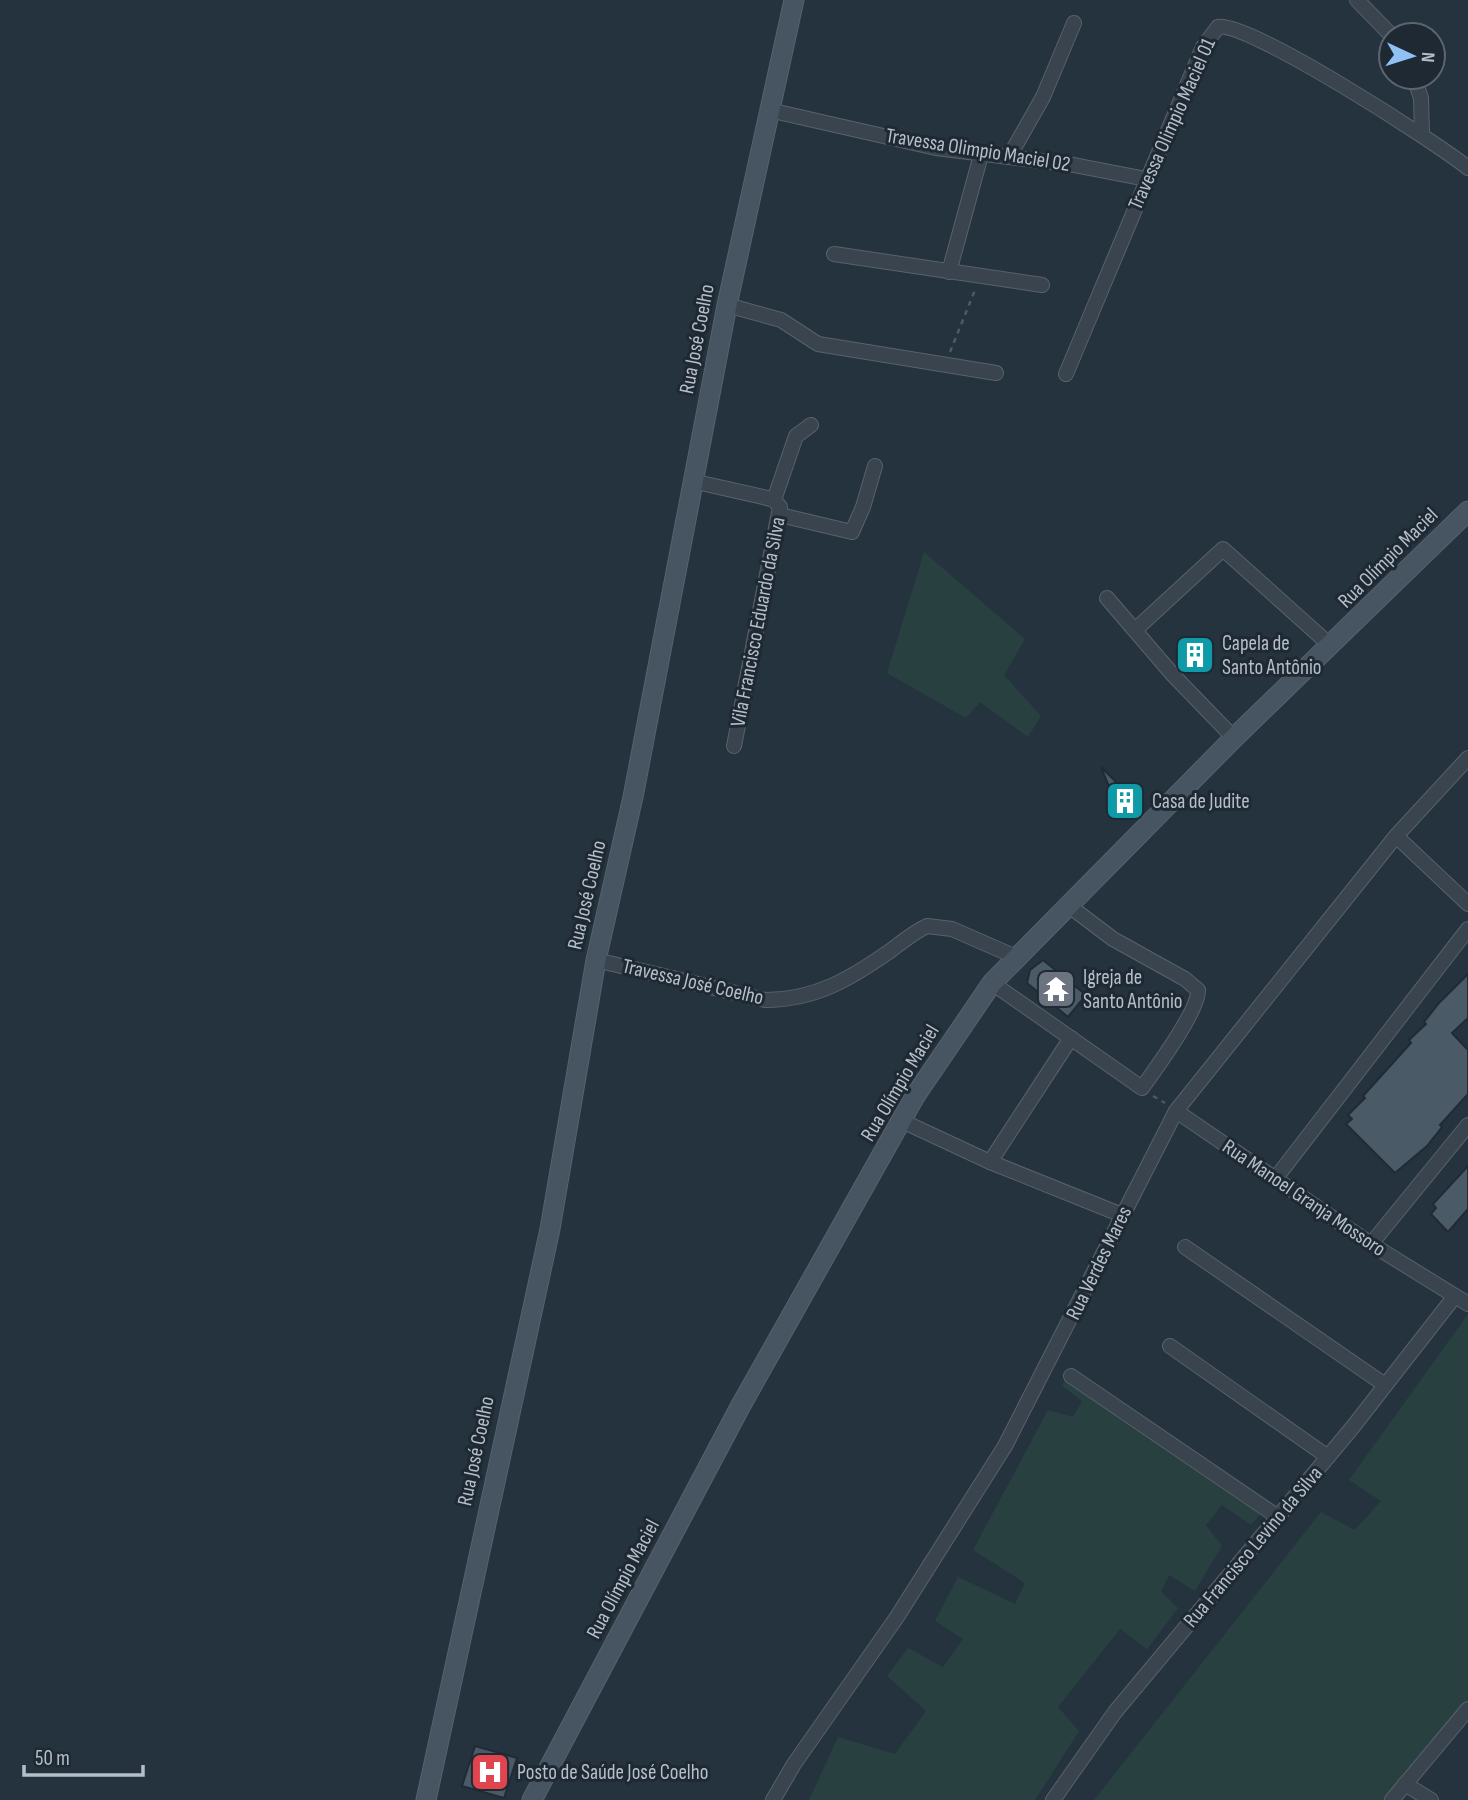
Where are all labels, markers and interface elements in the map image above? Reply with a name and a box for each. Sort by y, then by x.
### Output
north arrow [1377,21,1447,91]
street label: Travessa Olimpio Maciel 01 [1123,34,1221,214]
text: N [1416,51,1439,63]
street label: Travessa Olimpio Maciel 02 [884,123,1072,177]
street label: Rua José Coelho [674,282,720,396]
street label: Rua Olímpio Maciel [1333,503,1443,613]
street label: Vila Francisco Eduardo da Silva [725,515,791,729]
place label: Capela de Santo Antônio [1222,631,1322,680]
building icon: Capela de Santo Antônio [1174,634,1216,676]
building icon: Casa de Judite [1104,780,1146,822]
place label: Casa de Judite [1152,789,1250,814]
street label: Rua José Coelho [562,838,612,952]
street label: Travessa José Coelho [620,954,766,1010]
place label: Igreja de Santo Antônio [1083,965,1183,1014]
temple icon: Igreja de Santo Antônio [1035,968,1077,1010]
street label: Rua Olímpio Maciel [855,1020,945,1146]
street label: Rua Manoel Granja Mossoro [1218,1134,1390,1262]
street label: Rua Verdes Mares [1061,1202,1137,1324]
street label: Rua José Coelho [452,1394,500,1508]
street label: Rua Francisco Levino da Silva [1178,1461,1328,1633]
street label: Rua Olímpio Maciel [581,1515,665,1643]
scale bar [24,1734,144,1778]
text: 50 m [35,1746,70,1771]
hospital icon: Posto de Saúde José Coelho [469,1751,511,1793]
place label: Posto de Saúde José Coelho [517,1760,708,1785]

